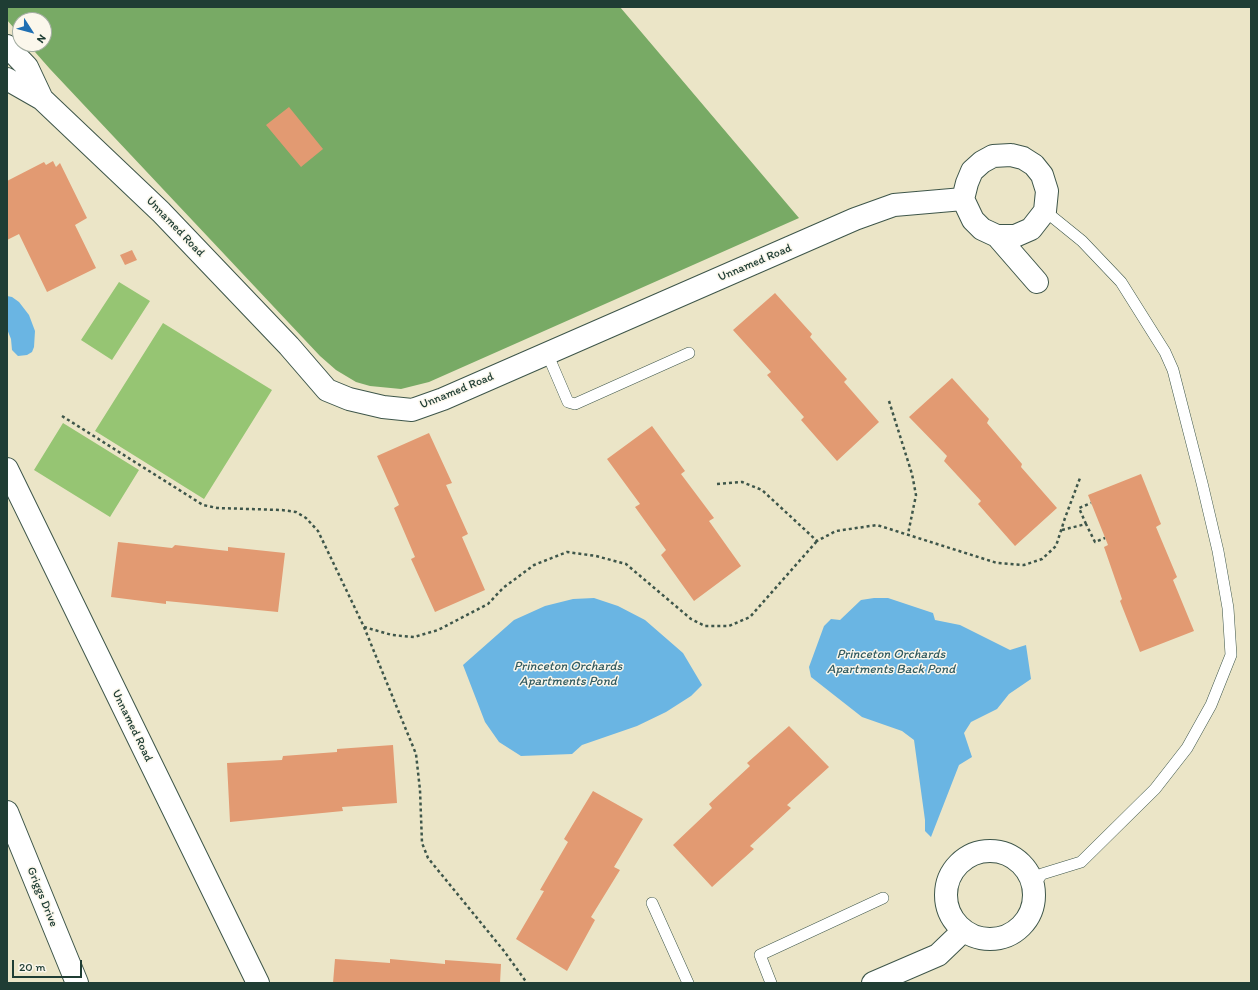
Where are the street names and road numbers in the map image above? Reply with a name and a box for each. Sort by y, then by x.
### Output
street label: Unnamed Road [143,194,207,260]
street label: Unnamed Road [716,241,794,285]
street label: Unnamed Road [418,370,496,412]
street label: Unnamed Road [108,688,156,764]
street label: Griggs Drive [23,865,61,929]

